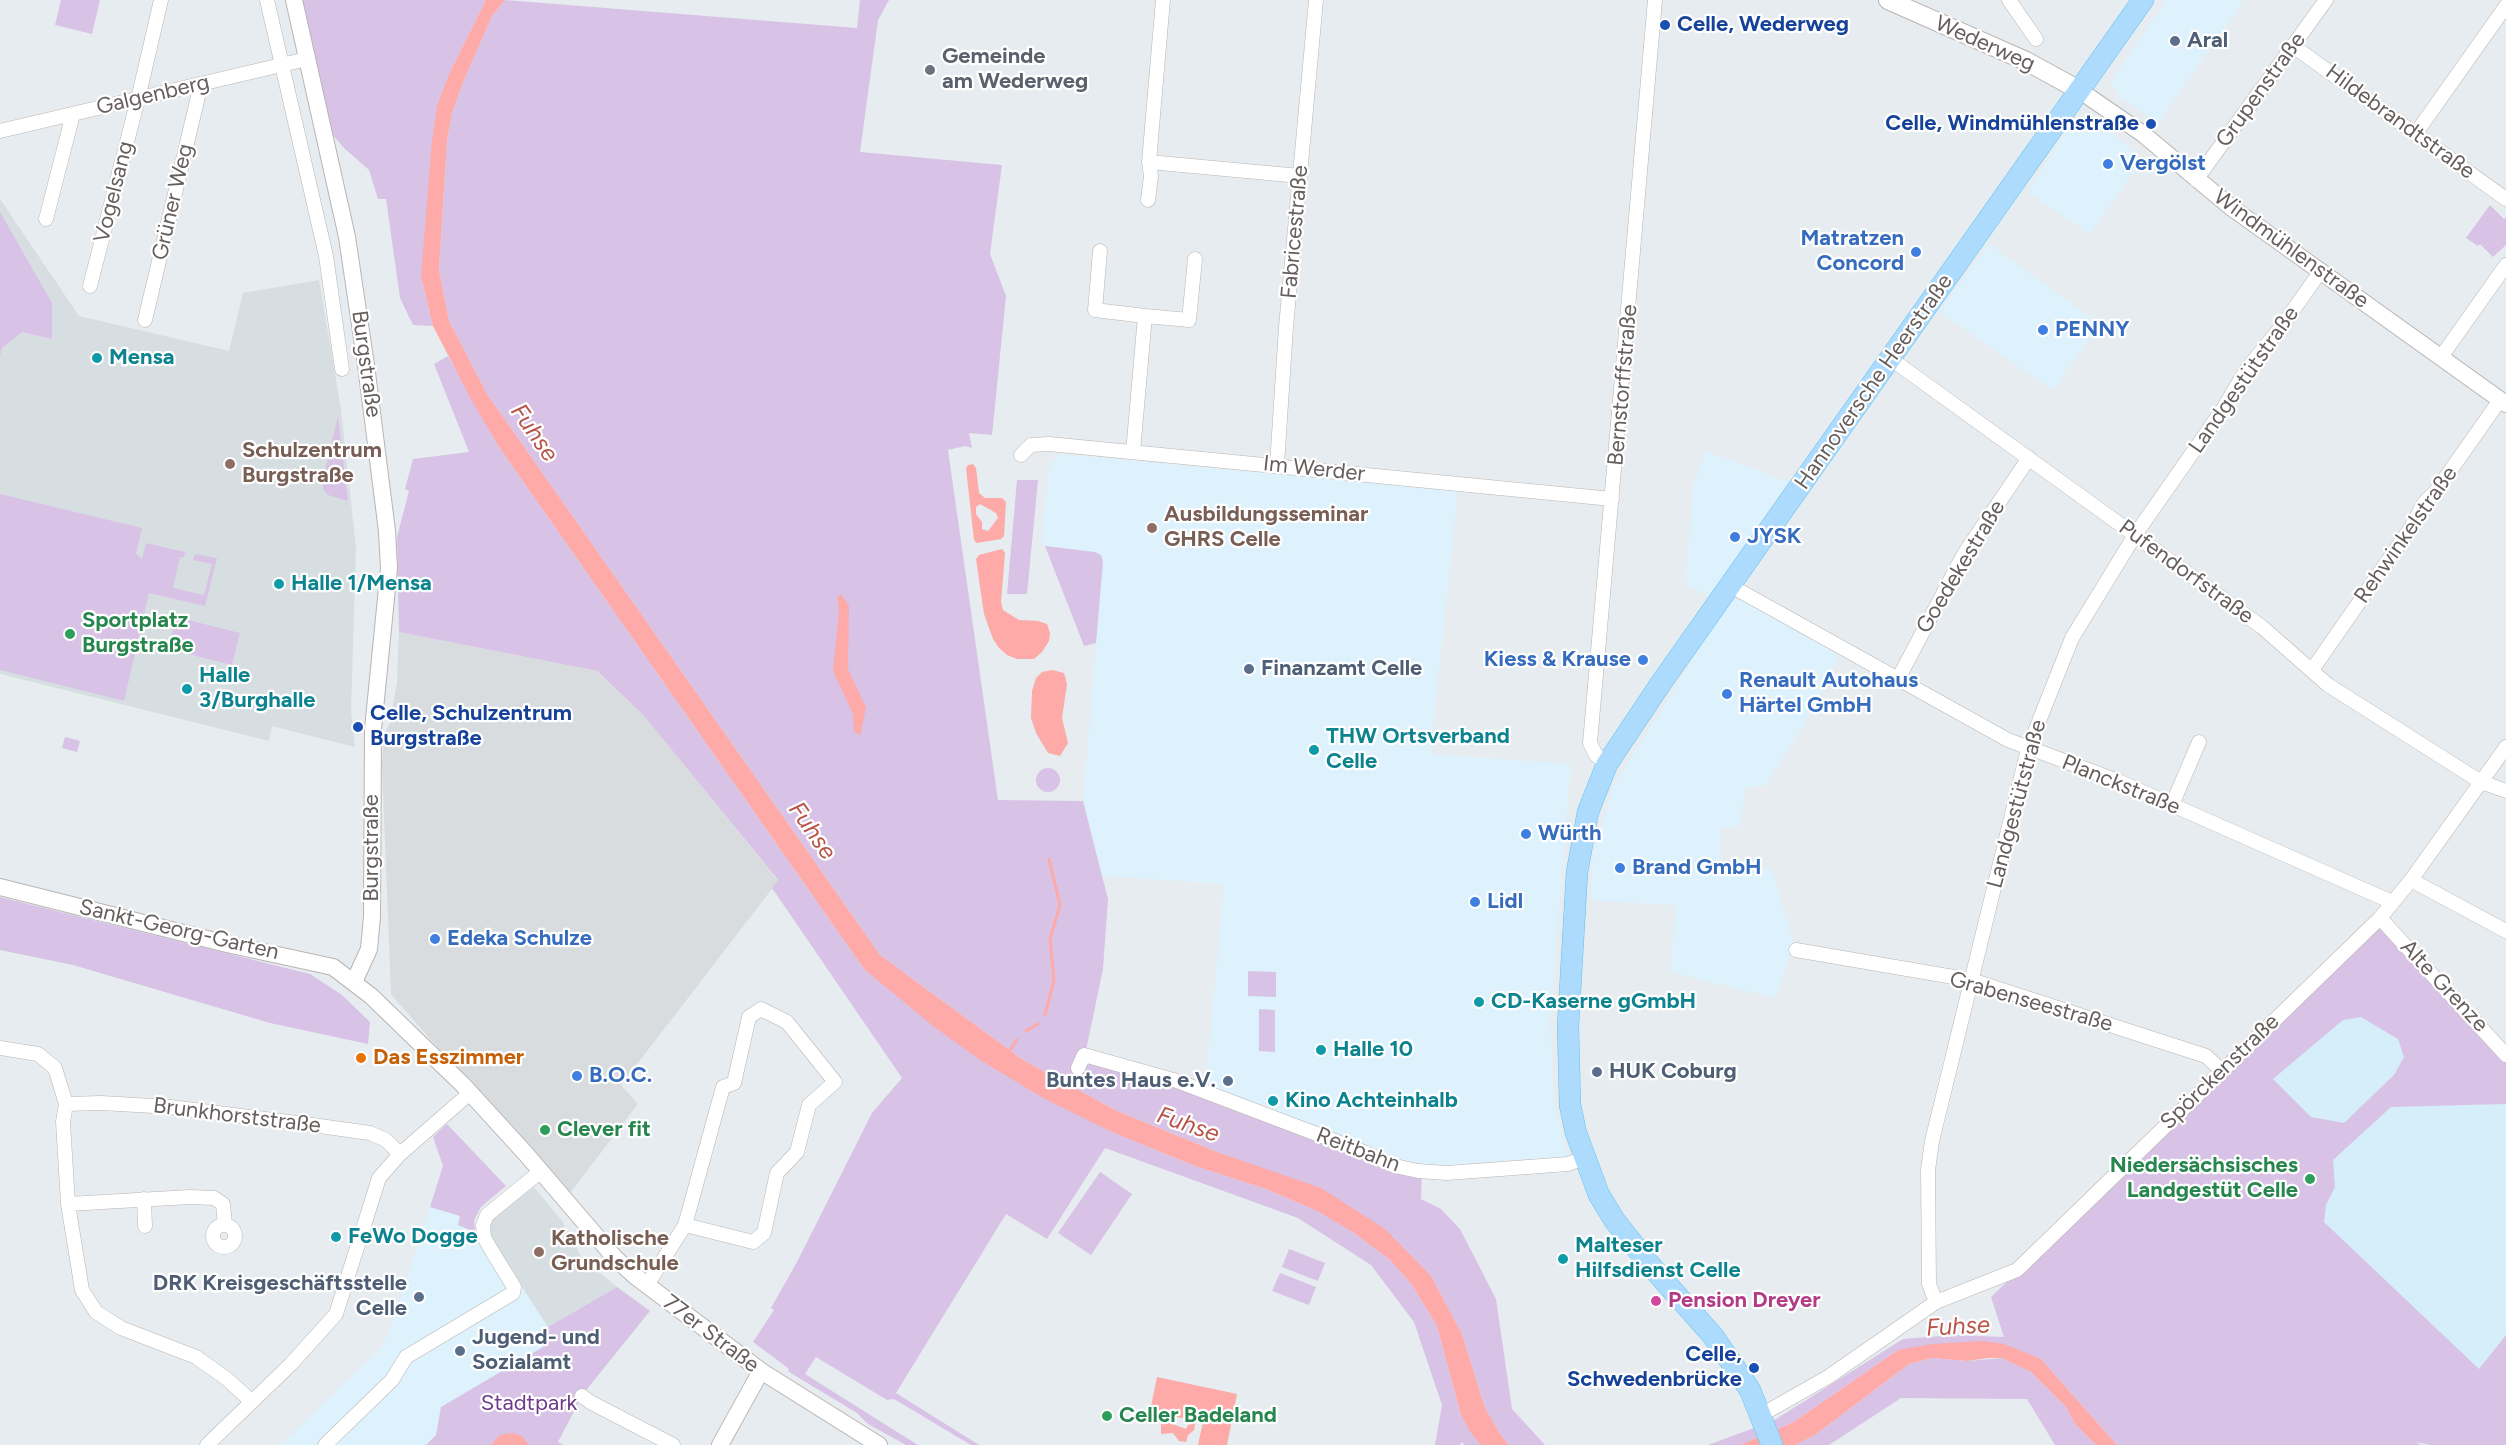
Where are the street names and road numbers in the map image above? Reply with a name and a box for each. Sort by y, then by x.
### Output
street label: Wederweg [1931,10,2039,78]
street label: Grupenstraße [2211,27,2311,153]
street label: Hildebrandtstraße [2320,59,2480,185]
street label: Galgenberg [94,69,212,121]
street label: Vogelsang [89,139,139,245]
street label: Grüner Weg [147,141,199,263]
street label: Fabricestraße [1276,164,1314,300]
street label: Windmühlenstraße [2208,184,2374,314]
street label: Hannoversche Heerstraße [1790,269,1958,495]
street label: Landgestütstraße [2183,301,2305,459]
street label: Bernstorffstraße [1603,303,1643,467]
street label: Burgstraße [345,309,387,419]
street label: Im Werder [1262,451,1366,487]
street label: Rehwinkelstraße [2349,461,2463,609]
street label: Goedekestraße [1911,496,2011,638]
street label: Pufendorfstraße [2113,514,2259,630]
street label: Landgestütstraße [1982,717,2052,891]
street label: Planckstraße [2058,749,2184,821]
street label: Burgstraße [359,794,385,902]
street label: Sankt-Georg-Garten [77,894,281,966]
street label: Alte Grenze [2395,934,2493,1038]
street label: Grabenseestraße [1946,966,2116,1038]
street label: Spörckenstraße [2155,1009,2285,1135]
street label: Brunkhorststraße [152,1093,322,1139]
street label: Reitbahn [1312,1122,1404,1178]
street label: 77er Straße [658,1289,764,1379]

